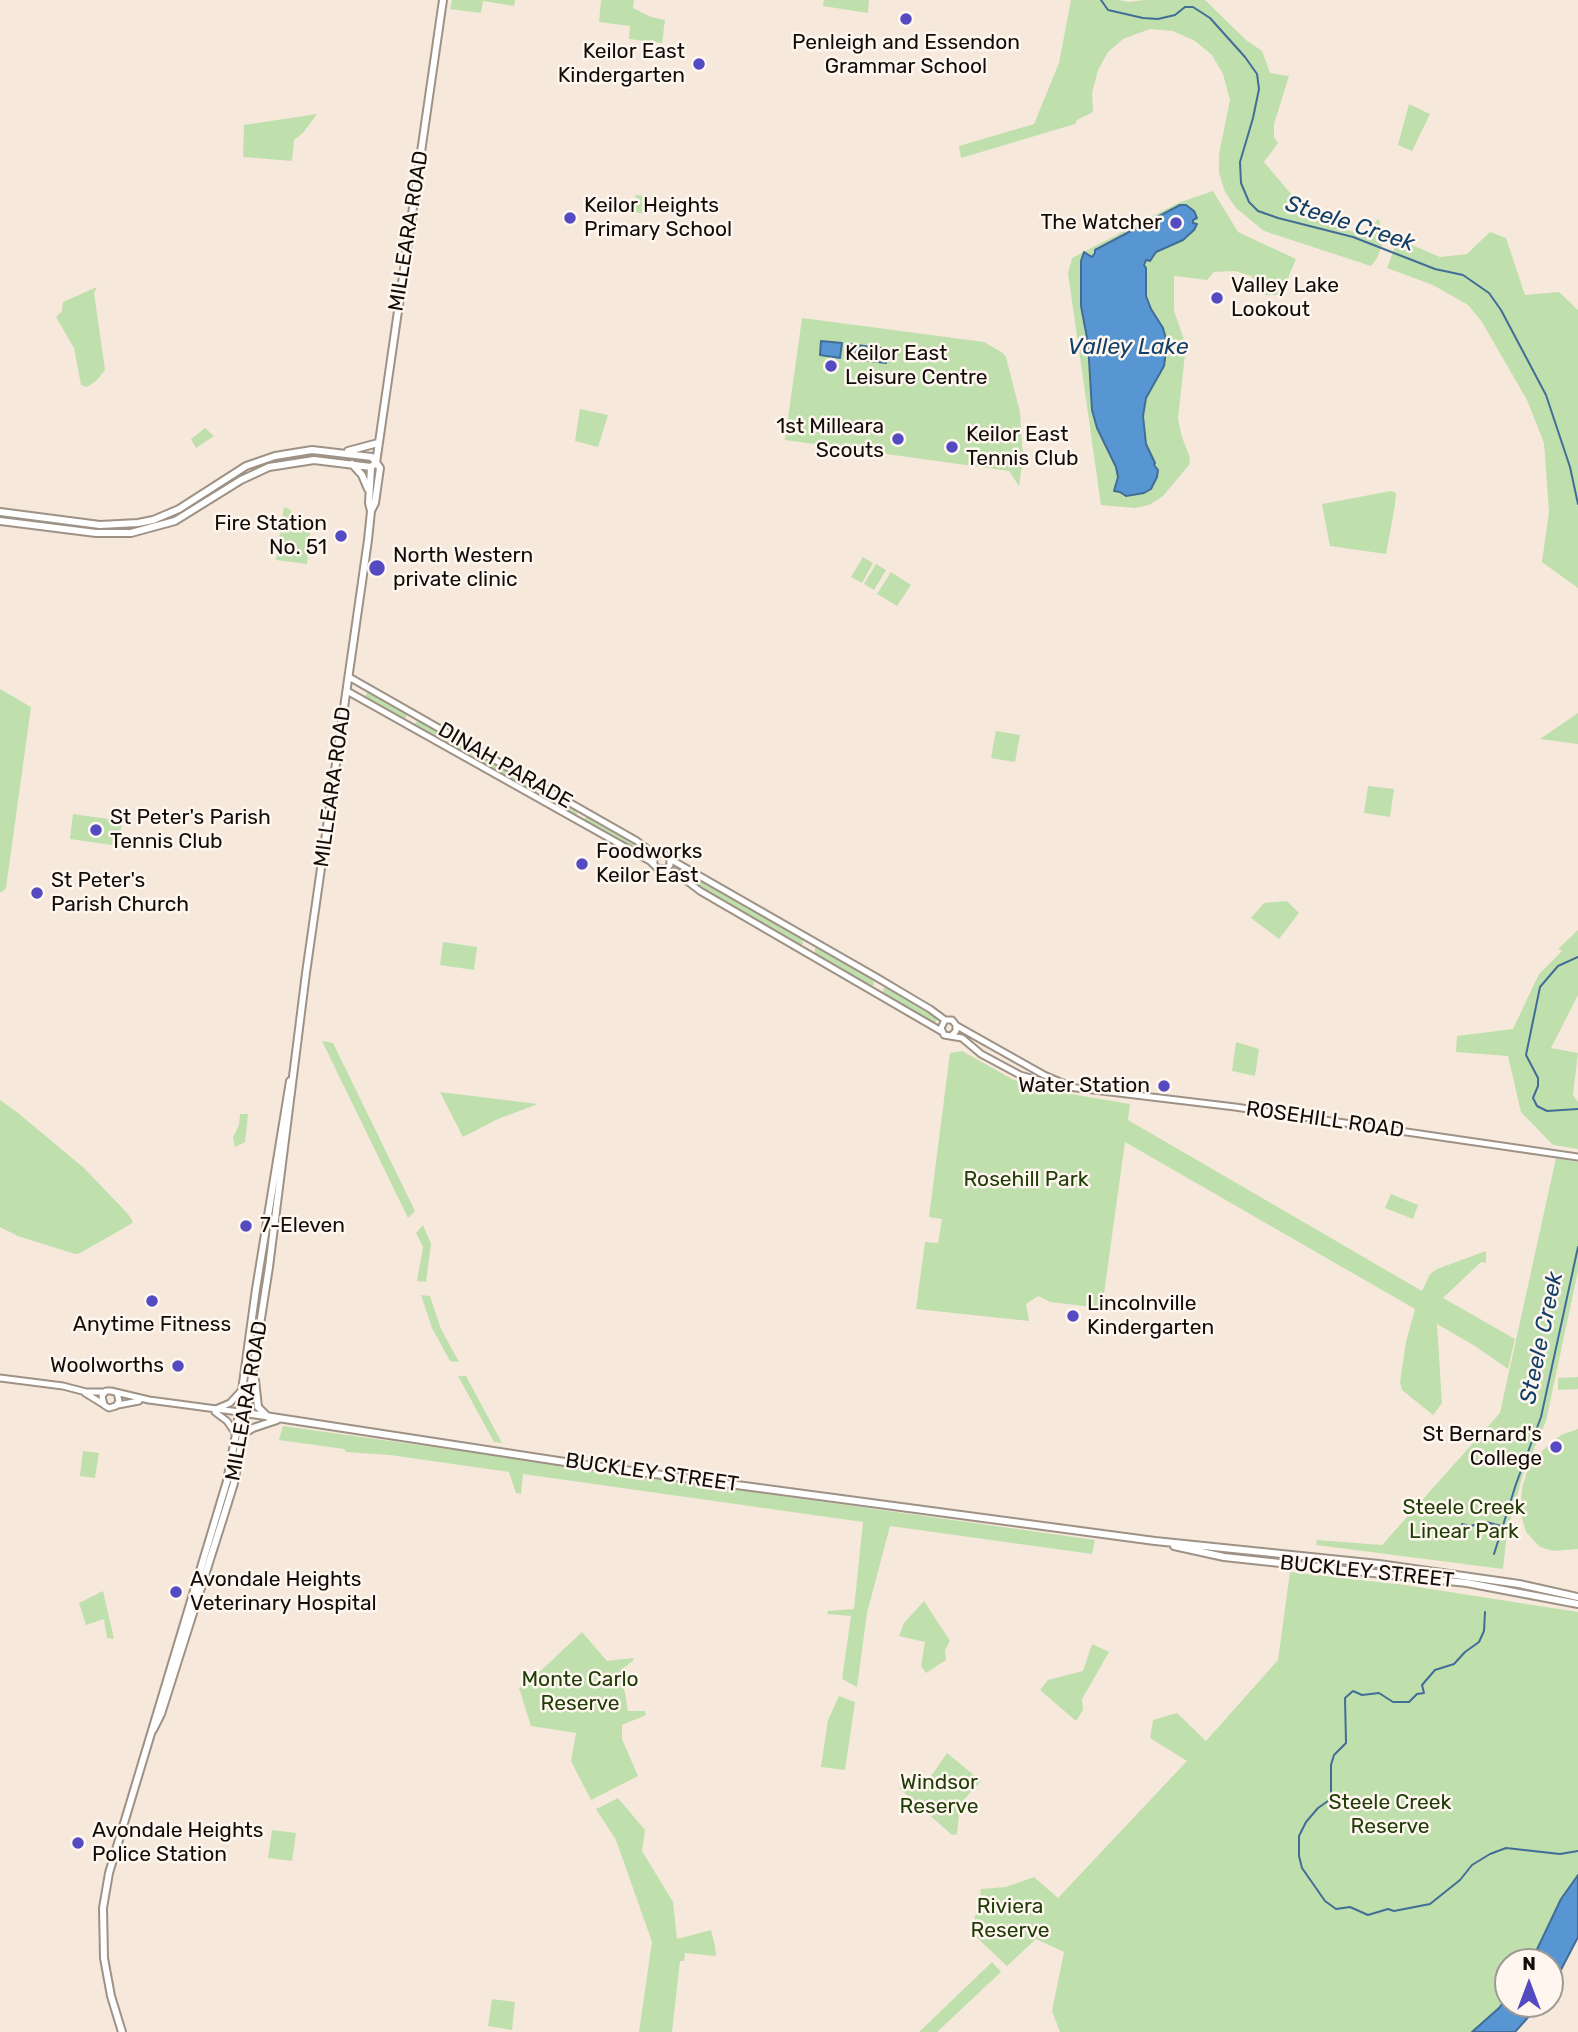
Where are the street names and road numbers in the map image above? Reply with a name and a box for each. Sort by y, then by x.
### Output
street label: MILLEARA ROAD [384,149,434,313]
street label: MILLEARA ROAD [309,705,357,869]
street label: DINAH PARADE [433,717,577,815]
street label: ROSEHILL ROAD [1244,1096,1406,1144]
street label: MILLEARA ROAD [221,1319,273,1483]
street label: BUCKLEY STREET [564,1448,740,1498]
street label: BUCKLEY STREET [1279,1550,1455,1594]

